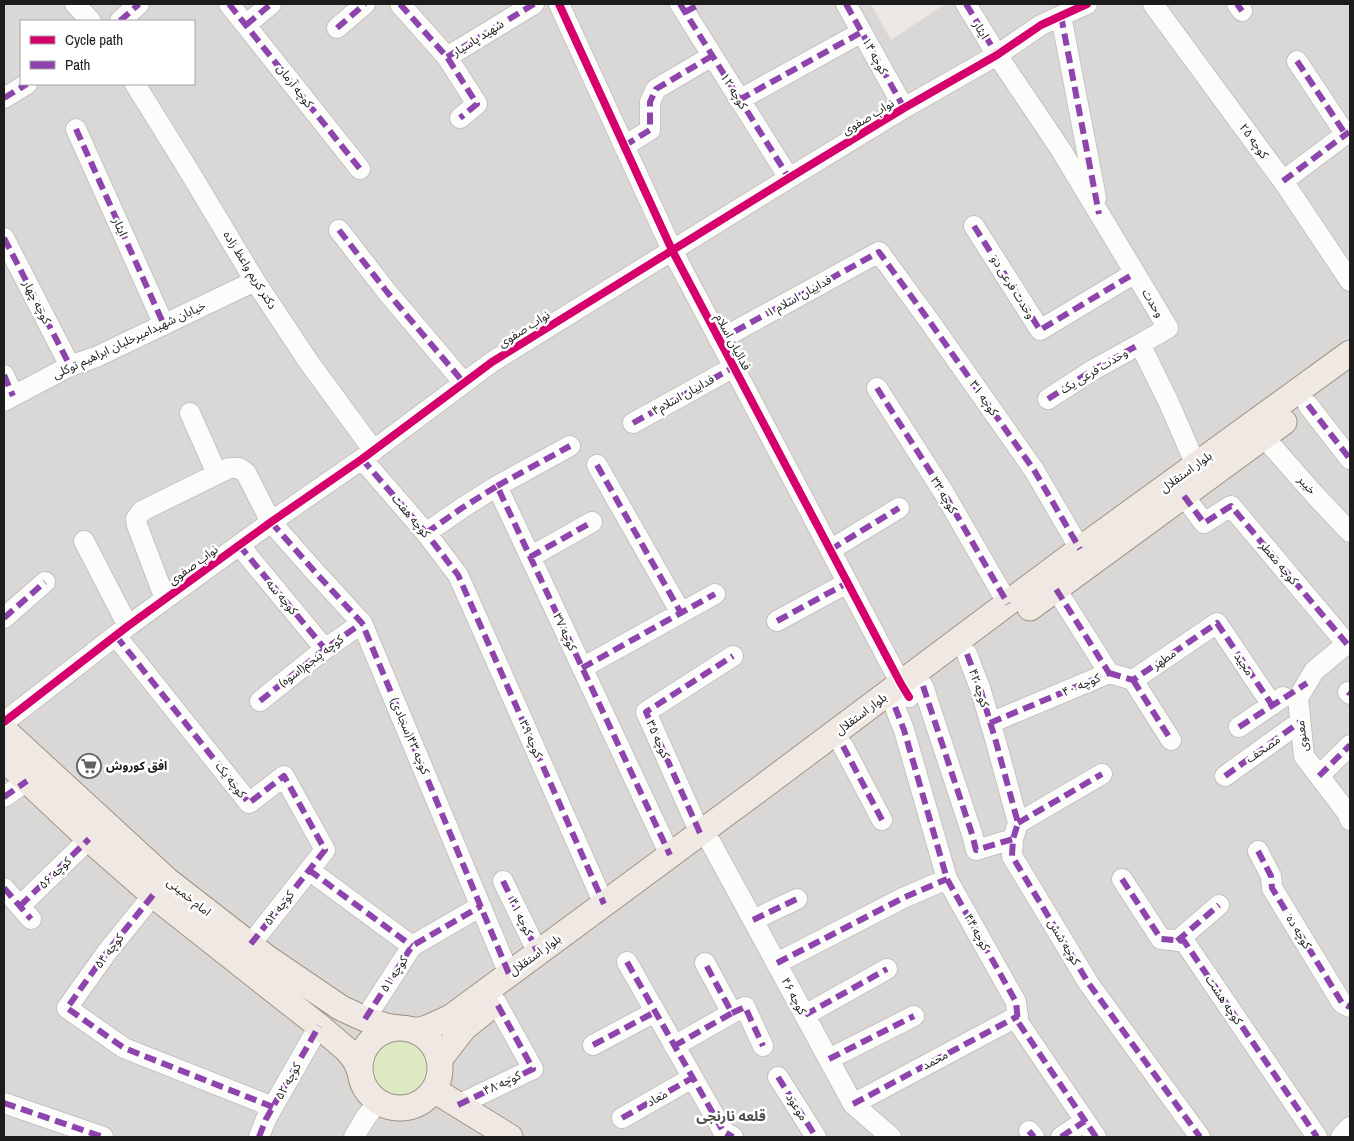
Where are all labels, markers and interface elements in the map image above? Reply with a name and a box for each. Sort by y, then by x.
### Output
street label: شهید پاسیار [448,16,507,61]
street label: ایثار [969,17,993,42]
legend [20,20,195,85]
text: Cycle path [65,29,123,50]
street label: کوچه ۱۴ [858,35,892,78]
text: Path [65,54,90,75]
street label: کوچه آرمان [273,61,318,112]
street label: کوچه ۱۲ [717,70,752,113]
street label: نواب صفوی [839,95,897,139]
street label: کوچه ۲۵ [1236,120,1273,163]
street label: ایثار [108,214,131,239]
street label: دکتر کریم واعظ زاده [219,228,281,313]
street label: وحدت فرعی دو [987,252,1039,322]
street label: فداییان اسلام ۱ [764,272,835,321]
street label: کوچه چهار [19,276,55,328]
street label: وحدت [1138,286,1168,320]
street label: خیابان شهیدامیرخلبان ابراهیم توکلی [50,297,209,383]
street label: نواب صفوی [495,307,553,351]
street label: فدائیان اسلام [710,311,755,374]
street label: وحدت فرعی یک [1057,345,1131,397]
street label: فداییان اسلام۴ [649,371,718,420]
street label: کوچه ۳۱ [966,377,1003,420]
street label: بلوار استقلال [1157,448,1215,496]
street label: خیبر [1294,471,1320,498]
street label: کوچه ۳۳ [927,474,962,517]
street label: کوچه هفت [388,491,435,542]
street label: کوچه معطر [1255,537,1303,589]
street label: نواب صفوی [165,541,221,589]
street label: کوچه سه [263,576,302,619]
street label: کوچه ۳۷ [549,610,581,654]
street label: کوچه پنجم(اسوه) [275,631,348,692]
street label: مطهر [1148,645,1179,673]
street label: مجید [1230,649,1258,679]
street label: کوچه ۴۲ [965,666,993,711]
street label: کوچه ۴۰ [1059,669,1104,700]
street label: بلوار استقلال [832,689,890,739]
street label: کوچه ۴۳(سجادی) [387,695,434,778]
street label: کوچه ۳۹ [516,717,547,761]
street label: کوچه ۳۵ [643,717,674,761]
street label: معنوی [1292,719,1312,753]
street label: مصحف [1243,731,1283,767]
supermarket icon: افق کوروش [76,753,102,779]
place label: افق کوروش [106,758,167,774]
street label: کوچه یک [212,759,251,802]
street label: کوچه ۵۶ [35,853,76,893]
street label: امام خمینی [163,874,215,921]
street label: کوچه ۵۳ [260,886,298,929]
street label: کوچه ۴۱ [505,896,537,939]
street label: کوچه ۴۴ [960,911,994,954]
street label: کوچه ده [1283,912,1316,953]
street label: کوچه شش [1044,916,1085,969]
street label: کوچه ۵۴ [91,929,128,972]
street label: بلوار استقلال [506,931,564,979]
street label: کوچه ۵۱ [376,952,412,995]
street label: کوچه هشت [1202,972,1247,1029]
street label: کوچه ۴۶ [778,975,811,1018]
street label: محمد [919,1047,951,1073]
street label: کوچه ۵۲ [271,1059,305,1102]
street label: کوچه ۴۸ [480,1067,524,1099]
street label: معاد [644,1086,670,1110]
street label: موعود [782,1090,812,1124]
district label: قلعه نارنجی [696,1107,766,1125]

